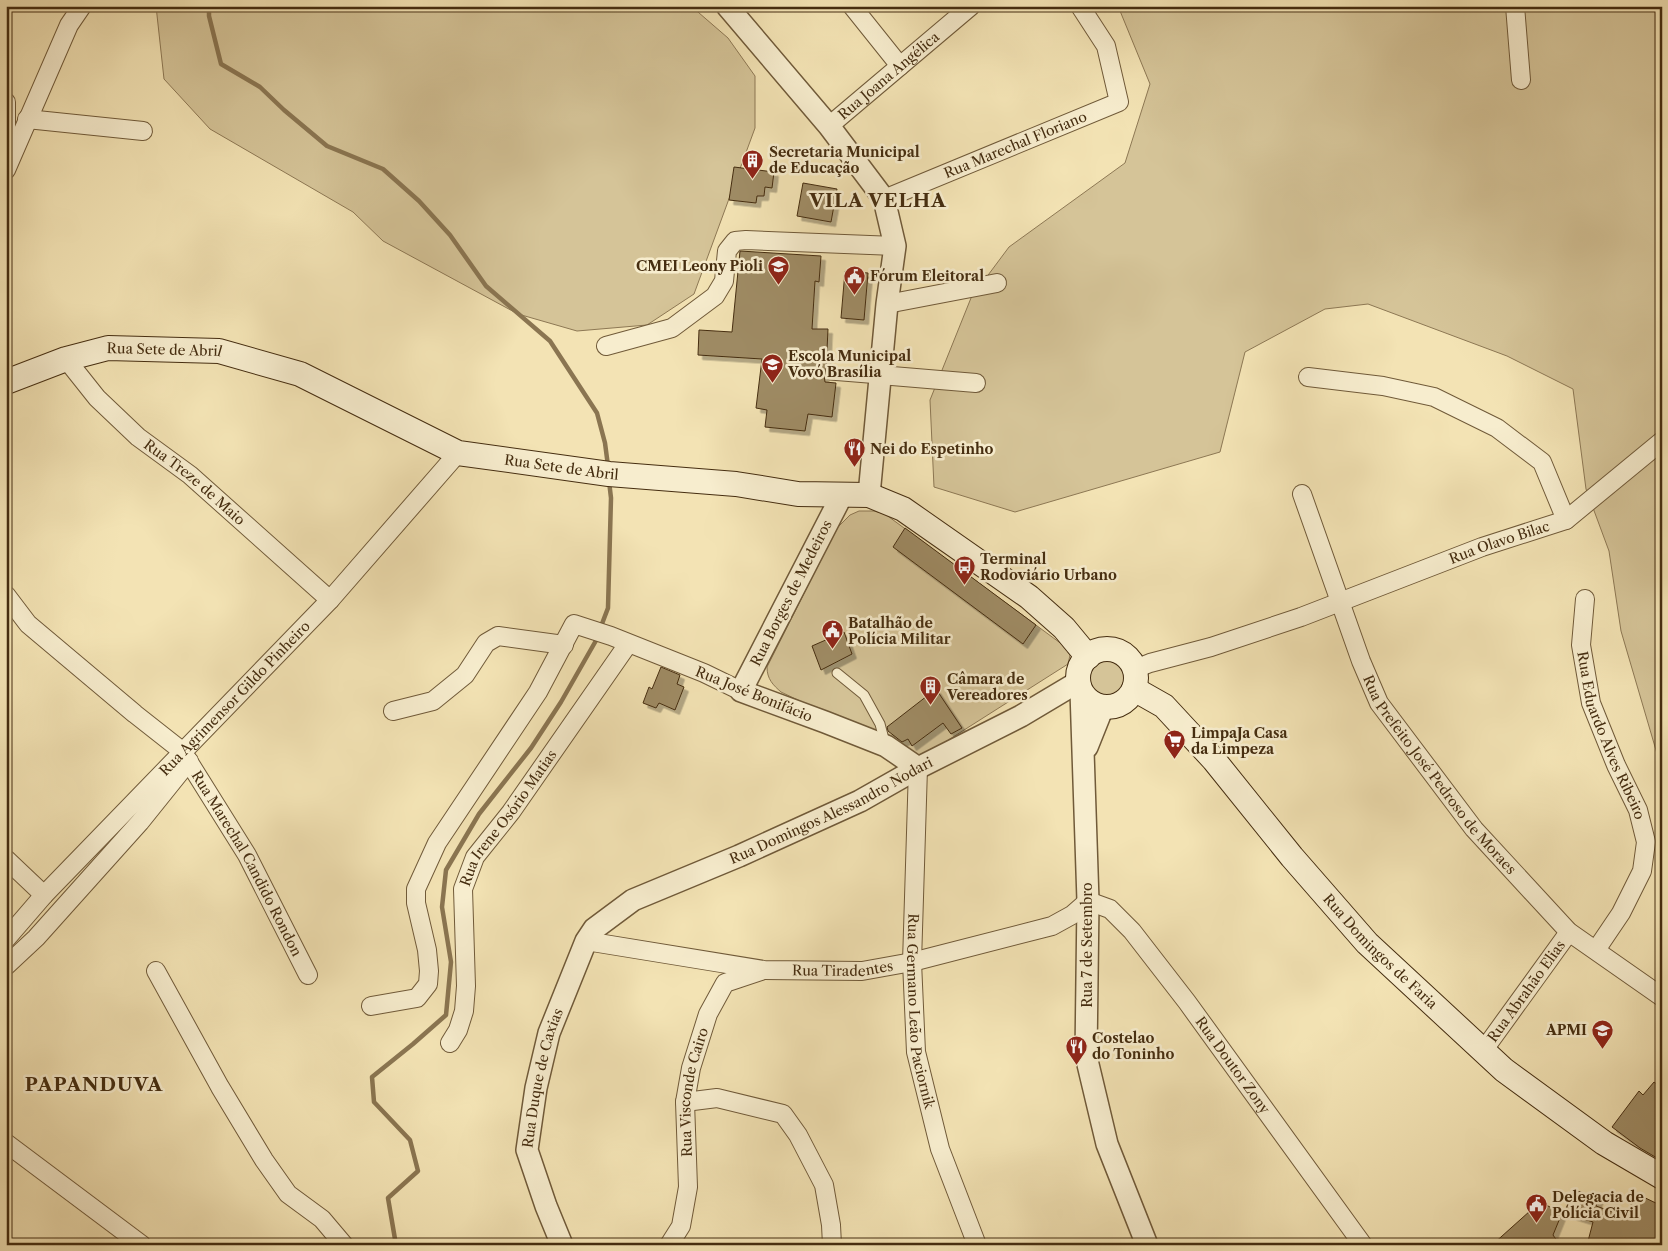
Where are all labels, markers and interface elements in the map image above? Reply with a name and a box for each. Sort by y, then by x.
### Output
street label: Rua Joana Angélica [834,27,943,124]
street label: Rua Marechal Floriano [941,107,1089,182]
place label: Secretaria Municipal de Educação [769,143,920,177]
building icon: Secretaria Municipal de Educação [741,148,765,179]
district label: VILA VELHA [808,189,947,212]
school or university icon: CMEI Leony Pioli [767,254,791,285]
place label: CMEI Leony Pioli [636,257,763,275]
public building icon: Fórum Eleitoral [842,264,866,295]
place label: Fórum Eleitoral [870,267,984,285]
street label: Rua Sete de Abril [106,339,224,360]
place label: Escola Municipal Vovó Brasília [787,347,911,381]
school or university icon: Escola Municipal Vovó Brasília [760,352,784,383]
street label: Rua Treze de Maio [140,435,249,529]
restaurant icon: Nei do Espetinho [842,437,866,468]
place label: Nei do Espetinho [870,440,994,458]
street label: Rua Sete de Abril [503,451,619,484]
street label: Rua Borges de Medeiros [746,517,836,669]
street label: Rua Olavo Bilac [1446,517,1552,568]
place label: Terminal Rodoviário Urbano [980,550,1117,584]
bus stop icon: Terminal Rodoviário Urbano [952,555,976,586]
place label: Batalhão de Polícia Militar [848,614,951,648]
street label: Rua Agrimensor Gildo Pinheiro [155,617,314,780]
public building icon: Batalhão de Polícia Militar [820,619,844,650]
street label: Rua Eduardo Alves Ribeiro [1573,650,1649,821]
street label: Rua José Bonifácio [693,662,815,726]
place label: Câmara de Vereadores [946,670,1028,704]
street label: Rua Prefeito José Pedroso de Moraes [1359,672,1520,878]
building icon: Câmara de Vereadores [919,675,943,706]
place label: LimpaJa Casa da Limpeza [1191,724,1289,758]
supermarket icon: LimpaJa Casa da Limpeza [1163,729,1187,760]
street label: Rua Irene Osório Matias [456,746,561,889]
street label: Rua Domingos Alessandro Nodari [727,753,936,868]
street label: Rua Marechal Candido Rondon [188,767,306,960]
street label: Rua 7 de Setembro [1078,882,1096,1008]
street label: Rua Domingos de Faria [1319,890,1442,1013]
street label: Rua Germano Leão Paciornik [903,913,939,1112]
street label: Rua Abrahão Elias [1483,937,1569,1045]
street label: Rua Tiradentes [792,957,894,980]
street label: Rua Duque de Caxias [518,1006,567,1149]
street label: Rua Doutor Zony [1191,1013,1274,1117]
school or university icon: APMI [1591,1018,1615,1049]
place label: APMI [1545,1021,1587,1039]
street label: Rua Visconde Cairo [676,1025,712,1157]
place label: Costelao do Toninho [1092,1029,1175,1063]
restaurant icon: Costelao do Toninho [1064,1034,1088,1065]
district label: PAPANDUVA [25,1073,164,1096]
place label: Delegacia de Polícia Civil [1552,1188,1644,1222]
public building icon: Delegacia de Polícia Civil [1524,1193,1548,1224]

